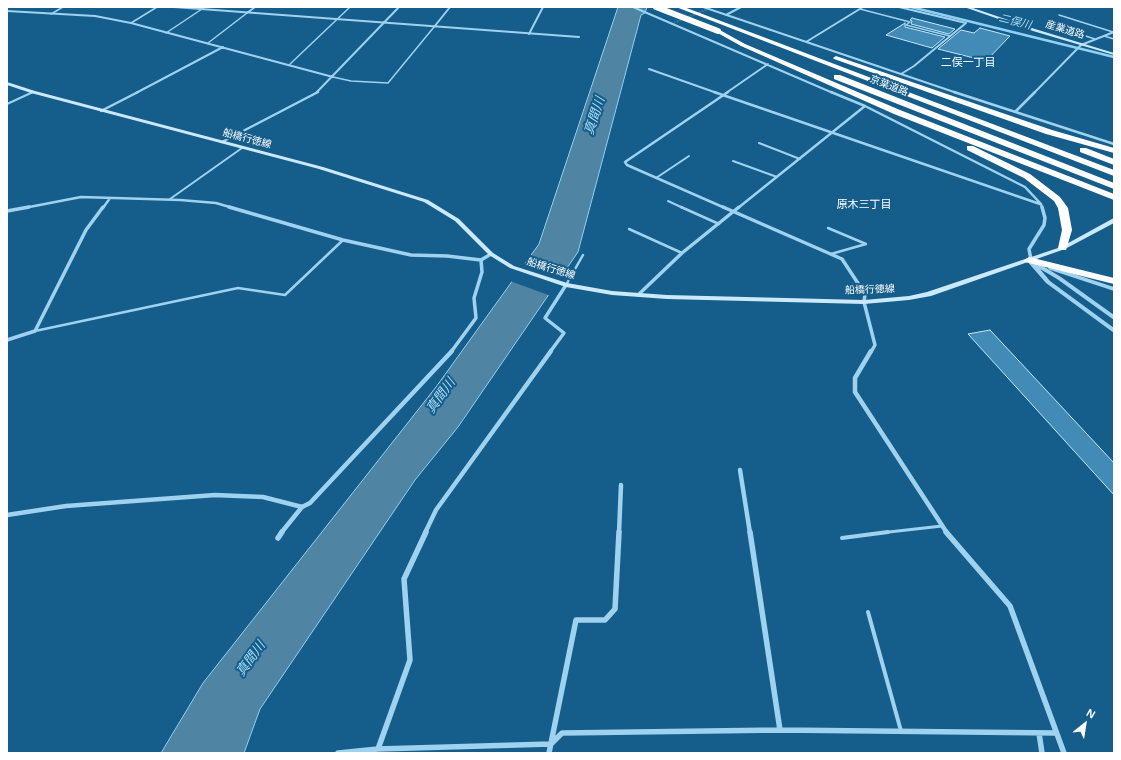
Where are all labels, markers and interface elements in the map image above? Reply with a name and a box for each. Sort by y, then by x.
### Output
water label: 二俣川 [997,12,1033,32]
street label: 産業道路 [1044,18,1086,42]
district label: 二俣一丁目 [941,56,995,70]
street label: 京葉道路 [868,73,910,99]
water label: 真間川 [582,95,608,137]
street label: 船橋行徳線 [221,127,273,151]
district label: 原木三丁目 [837,198,891,212]
street label: 船橋行徳線 [525,256,577,282]
street label: 船橋行徳線 [845,283,895,297]
water label: 真間川 [423,376,459,416]
water label: 真間川 [233,639,269,679]
north arrow [1065,704,1105,744]
text: N [1085,706,1097,721]

